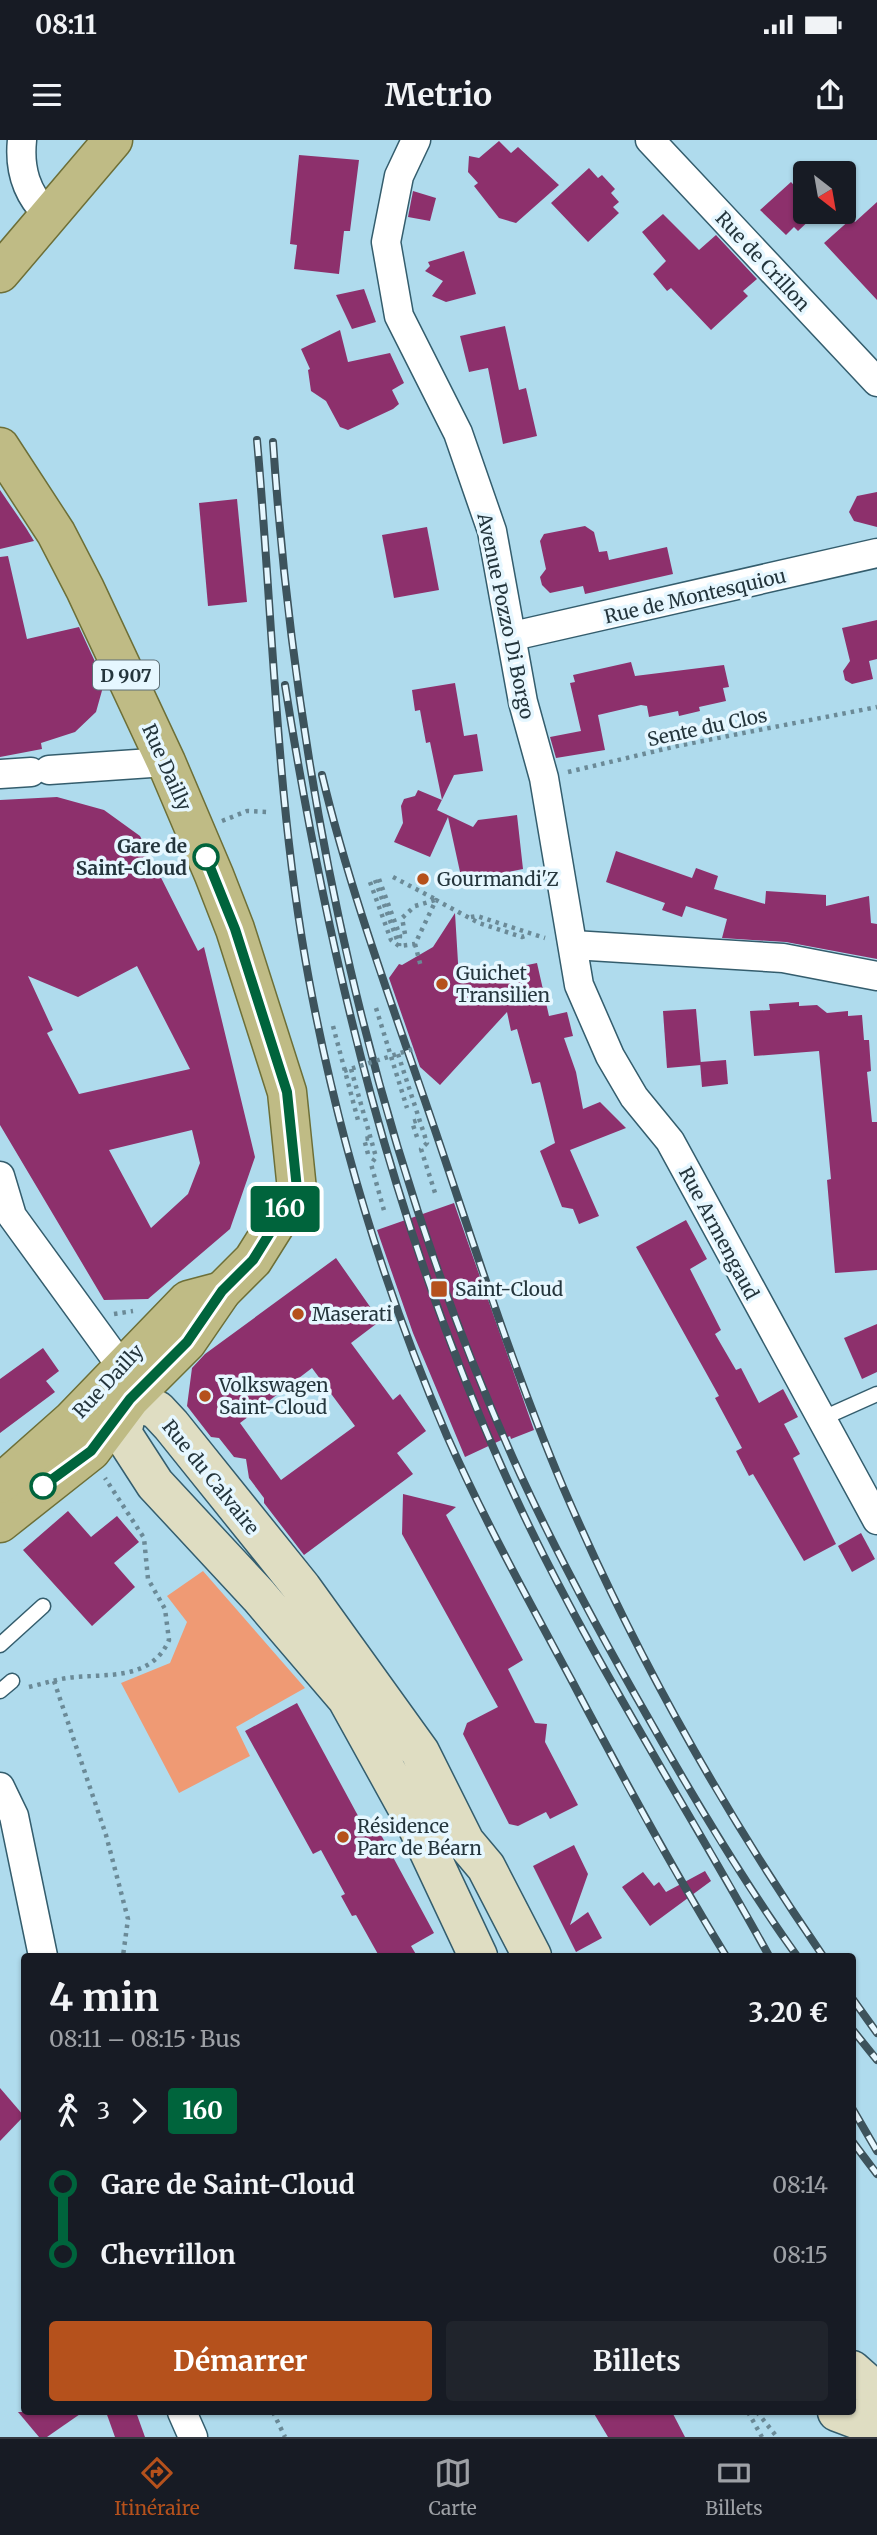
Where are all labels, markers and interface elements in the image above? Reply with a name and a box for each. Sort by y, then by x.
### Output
text: 08:11 [35,8,97,41]
text: Metrio [385,75,492,115]
icon: menu [28,76,66,114]
icon: share [811,76,849,114]
north arrow [793,161,856,224]
map controls [793,161,856,224]
street label: Rue de Crillon [711,206,816,316]
street label: Avenue Pozzo Di Borgo [472,510,540,721]
street label: Rue de Montesquiou [602,563,788,629]
road number: D 907 [93,660,159,690]
street label: Sente du Clos [645,703,769,751]
street label: Rue Dailly [137,720,197,814]
place label: Gare de Saint-Cloud [76,834,187,880]
marker: Gare de Saint-Cloud [193,844,219,870]
place label: Gourmandi'Z [437,867,559,891]
marker: Gourmandi'Z [415,871,431,887]
place label: Guichet Transilien [456,961,550,1007]
marker: Guichet Transilien [434,976,450,992]
street label: Rue Armengaud [674,1162,764,1304]
line badge: 160 [245,1186,325,1232]
text: 160 [265,1193,305,1224]
place label: Saint-Cloud [455,1277,563,1301]
marker: Saint-Cloud [429,1279,449,1299]
place label: Maserati [312,1302,392,1326]
marker: Maserati [290,1306,306,1322]
street label: Rue Dailly [68,1339,148,1423]
place label: Volkswagen Saint-Cloud [218,1373,329,1419]
marker: Volkswagen Saint-Cloud [197,1388,213,1404]
street label: Rue du Calvaire [157,1415,265,1539]
unlabelled marker [30,1473,56,1499]
place label: Résidence Parc de Béarn [357,1814,482,1860]
marker: Résidence Parc de Béarn [335,1829,351,1845]
text: 4 min [49,1974,159,2021]
text: 3.20 € [748,1996,828,2029]
text: 08:11 – 08:15 · Bus [49,2024,241,2053]
icon: walk [49,2092,87,2130]
icon: forward [120,2092,158,2130]
text: 160 [182,2095,223,2126]
text: 3 [97,2096,110,2125]
text: Gare de Saint-Cloud [101,2168,355,2201]
text: 08:14 [772,2170,828,2199]
text: Chevrillon [101,2238,236,2271]
text: 08:15 [772,2240,828,2269]
button: Démarrer [49,2321,432,2401]
button: Billets [446,2321,828,2401]
tab: Itinéraire [114,2454,200,2520]
tab: Carte [428,2454,477,2520]
tab: Billets [705,2454,763,2520]

